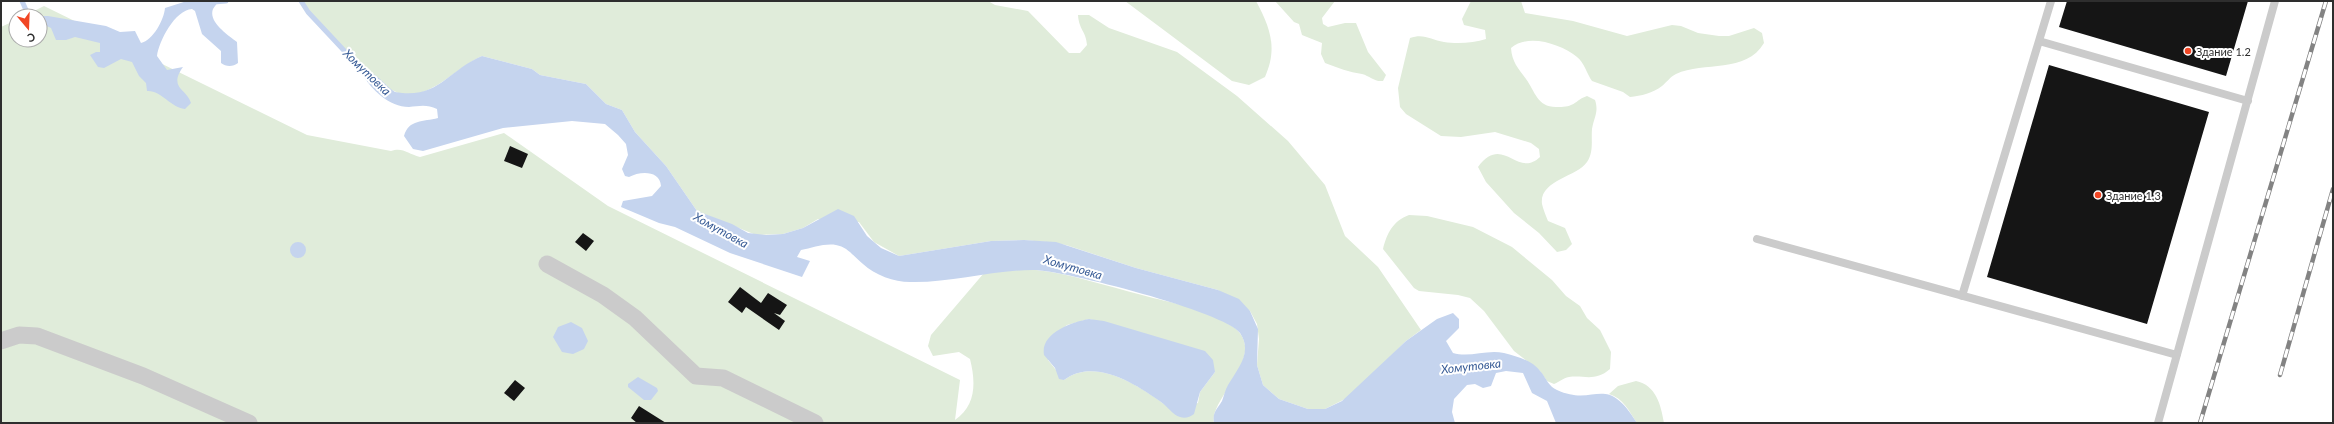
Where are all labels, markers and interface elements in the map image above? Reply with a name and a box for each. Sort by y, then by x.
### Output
north arrow [8,8,48,48]
text: С [25,31,37,45]
water label: Хомутовка [339,45,394,98]
place label: Здание 1.2 [2196,45,2251,58]
marker: Здание 1.2 [2183,46,2193,56]
place label: Здание 1.3 [2106,189,2161,202]
marker: Здание 1.3 [2093,190,2103,200]
water label: Хомутовка [690,208,751,251]
water label: Хомутовка [1041,251,1104,283]
water label: Хомутовка [1439,355,1502,377]

